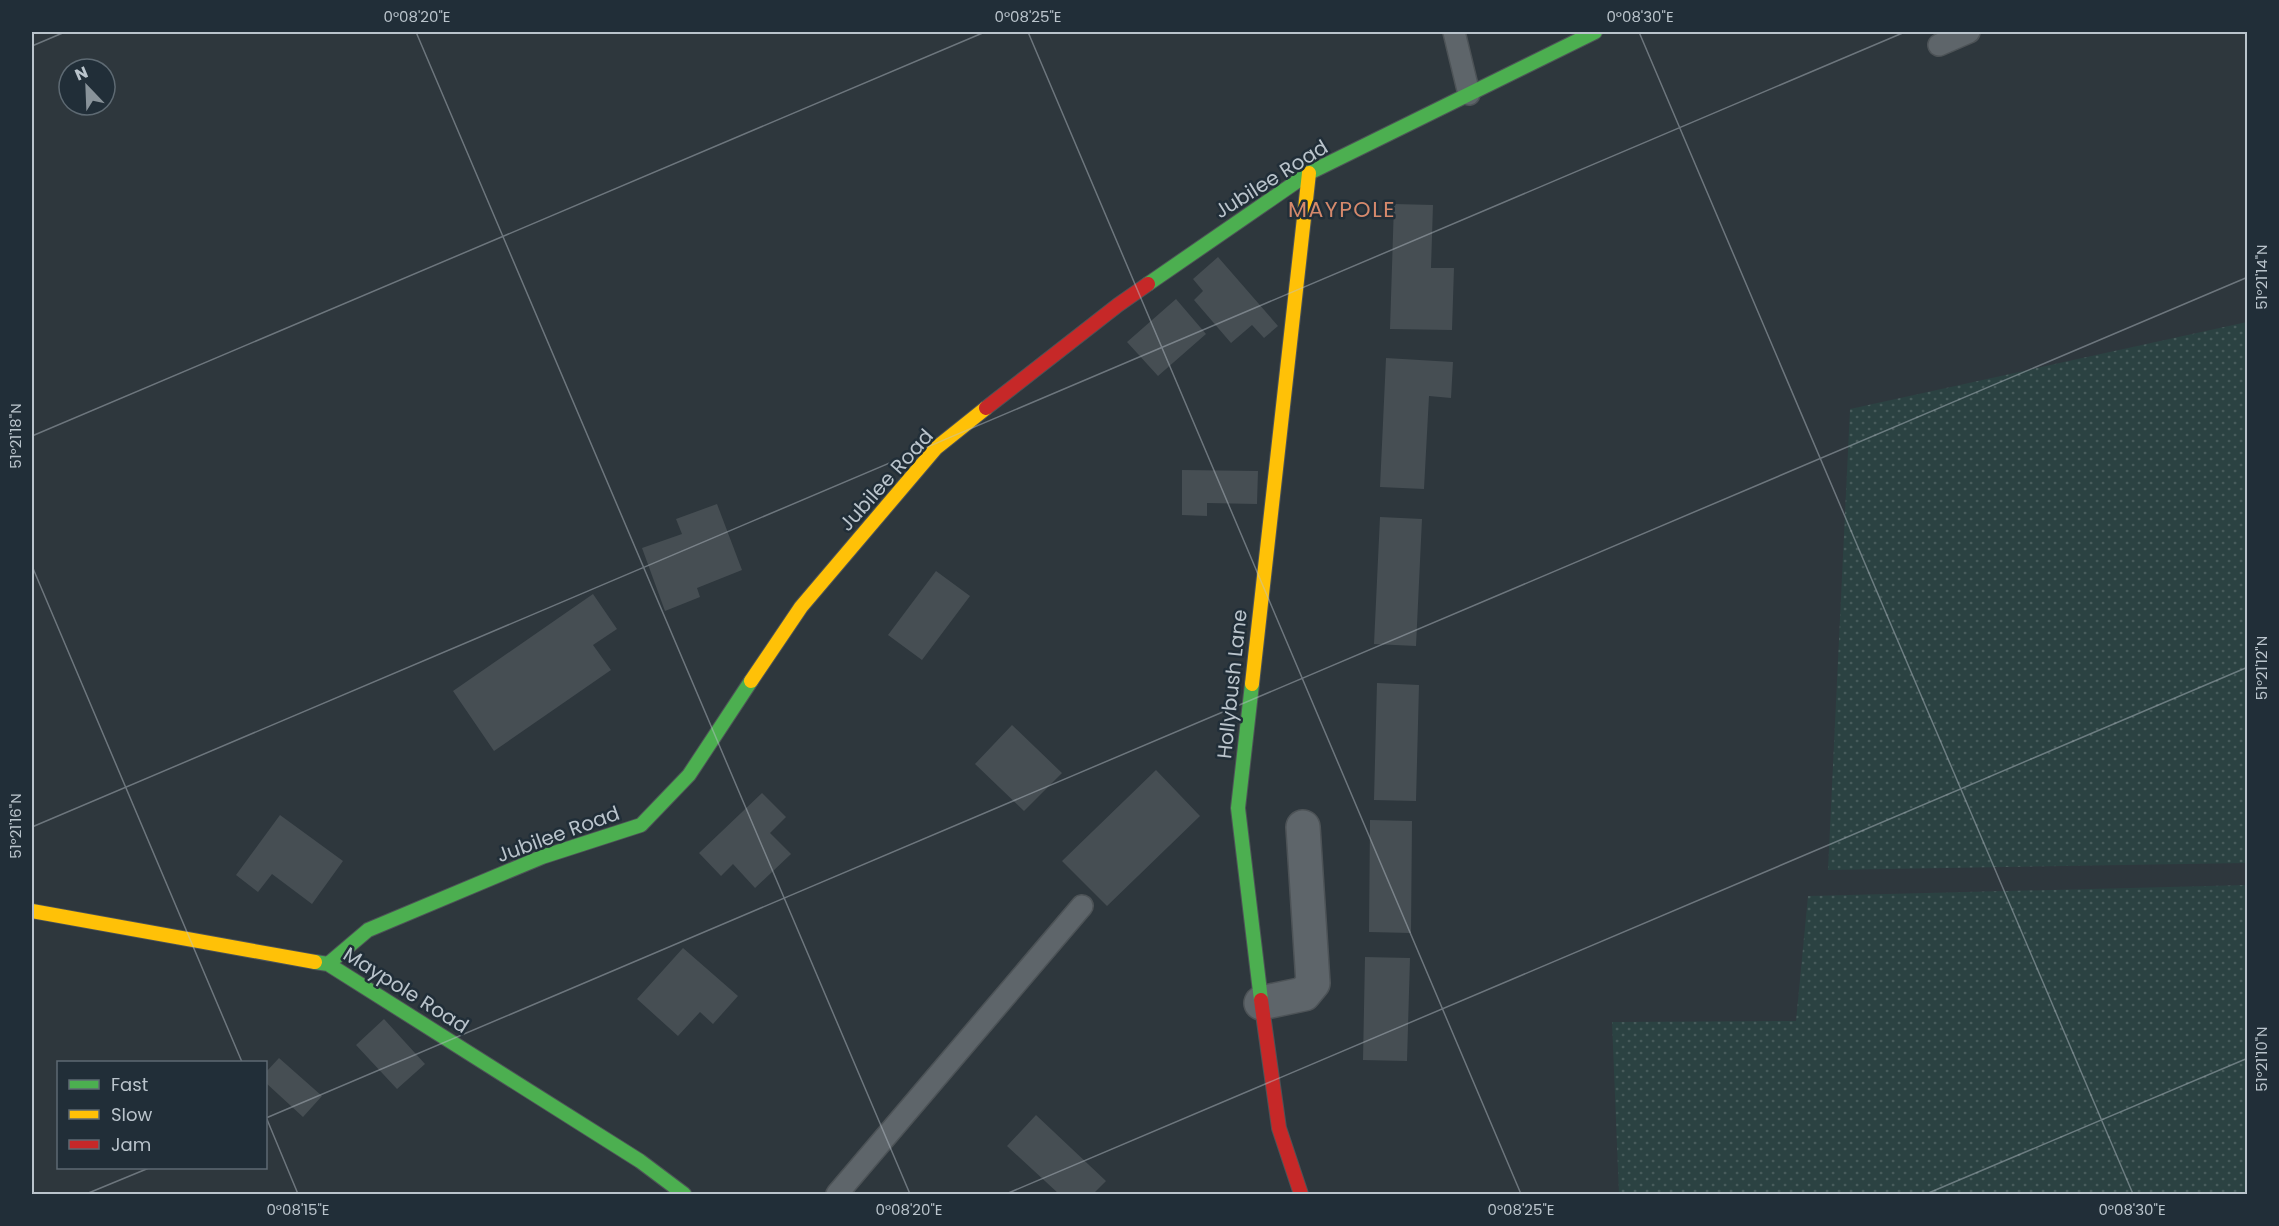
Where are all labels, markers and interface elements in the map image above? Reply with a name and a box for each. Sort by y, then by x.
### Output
text: 0°08'20"E [384,6,450,27]
text: 0°08'25"E [995,6,1061,27]
text: 0°08'30"E [1606,6,1674,27]
north arrow [57,57,117,117]
text: N [71,61,91,87]
street label: Jubilee Road [1209,133,1333,225]
district label: MAYPOLE [1288,194,1396,225]
text: 51°21'14"N [2251,244,2272,310]
text: 51°21'18"N [5,403,26,469]
street label: Jubilee Road [832,423,940,537]
street label: Hollybush Lane [1210,608,1254,760]
text: 51°21'12"N [2251,636,2272,700]
text: 51°21'16"N [5,793,26,859]
street label: Jubilee Road [493,799,623,869]
street label: Maypole Road [338,940,474,1040]
text: 51°21'10"N [2251,1026,2272,1092]
legend [57,1061,267,1169]
text: Fast [111,1072,148,1097]
text: Slow [111,1102,153,1127]
text: Jam [111,1132,151,1157]
text: 0°08'15"E [266,1199,330,1220]
text: 0°08'20"E [876,1199,942,1220]
text: 0°08'25"E [1488,1199,1554,1220]
text: 0°08'30"E [2098,1199,2166,1220]

